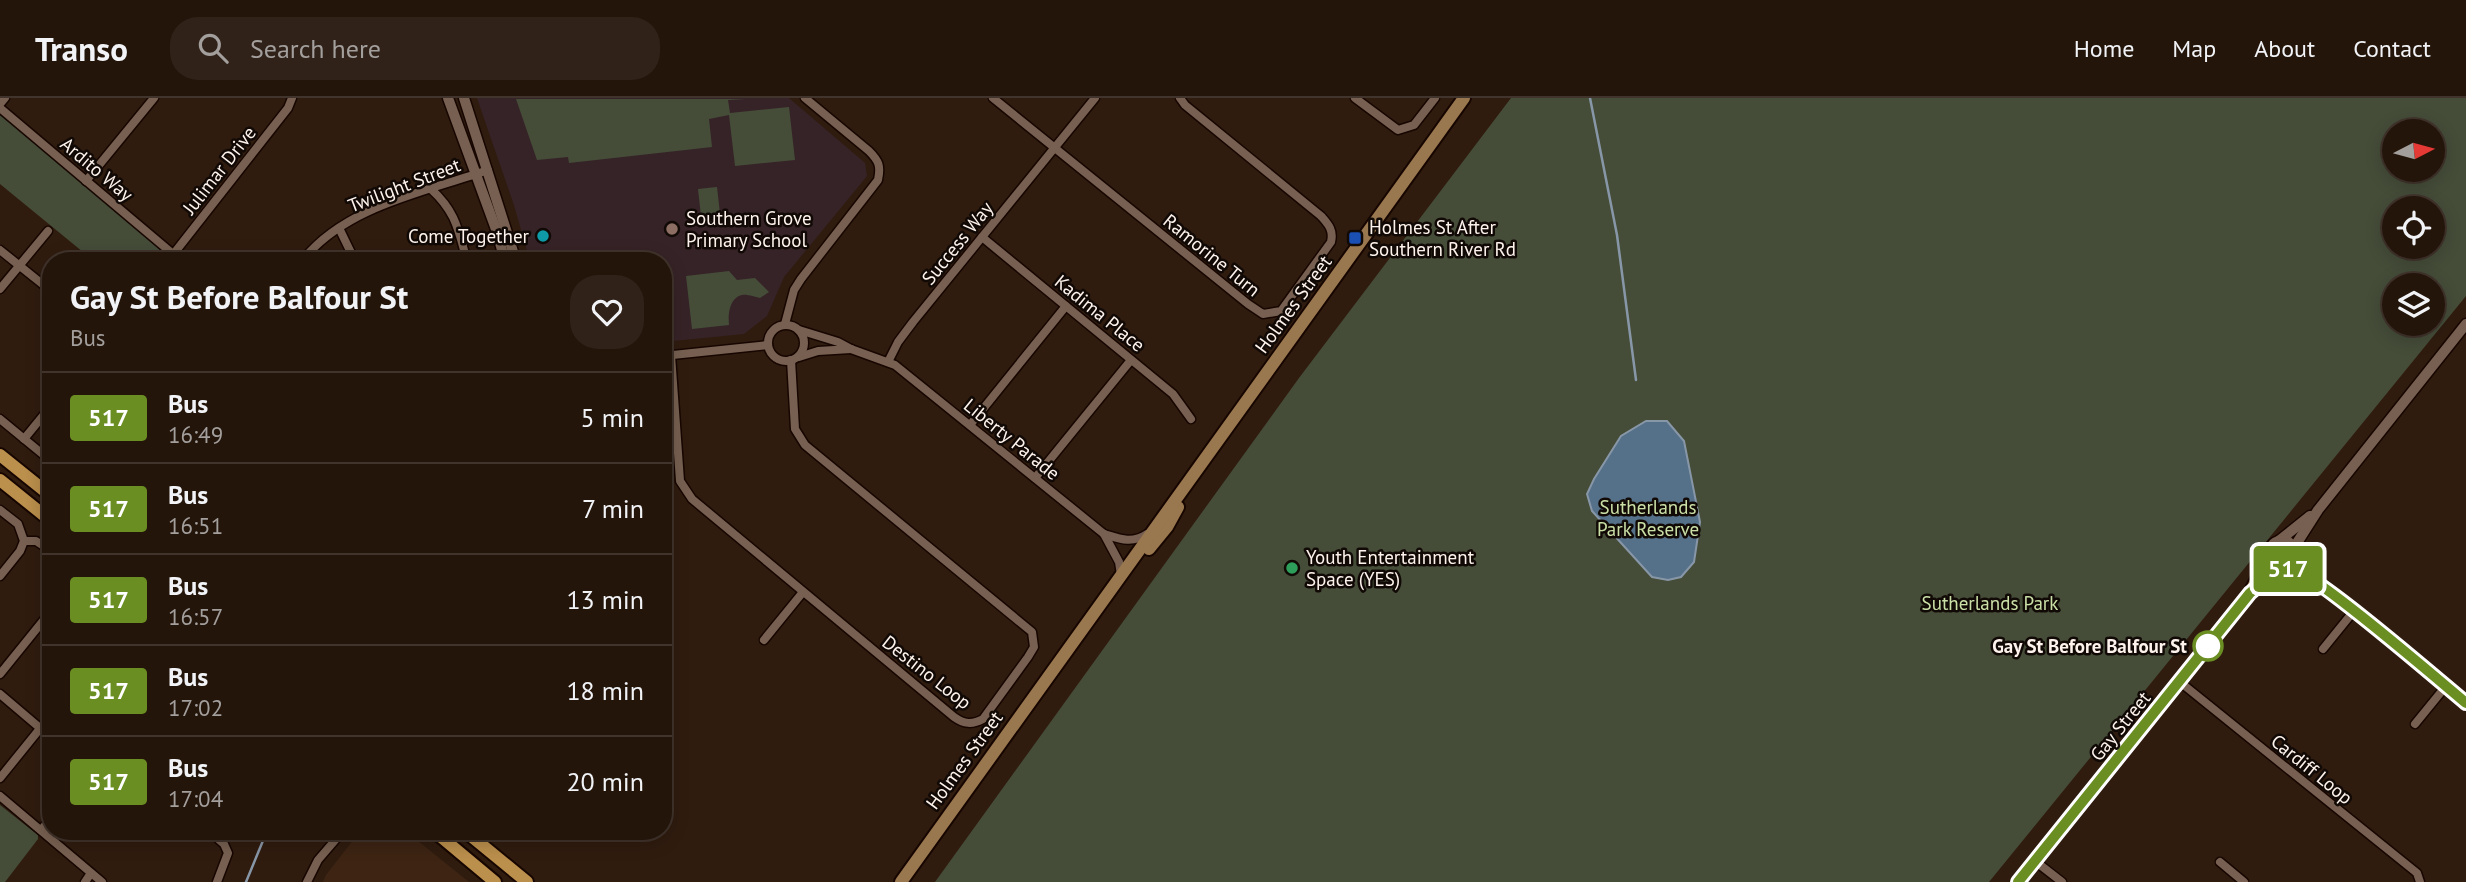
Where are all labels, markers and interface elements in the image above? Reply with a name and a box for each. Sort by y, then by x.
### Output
search box [170,17,660,80]
text: Transo [35,27,128,70]
icon: search [194,29,232,67]
text: Search here [250,32,381,65]
text: Home [2074,33,2134,64]
text: Map [2172,33,2216,64]
text: About [2254,33,2315,64]
text: Contact [2353,33,2431,64]
north arrow [2382,119,2445,182]
map controls [2382,119,2445,336]
street label: Julimar Drive [176,121,261,220]
street label: Ardito Way [56,132,138,206]
street label: Twilight Street [344,152,464,217]
street label: Success Way [916,196,998,289]
button: locate [2382,196,2445,259]
place label: Southern Grove Primary School [686,206,812,252]
street label: Ramorine Turn [1159,209,1265,301]
place label: Holmes St After Southern River Rd [1369,215,1516,261]
marker: Southern Grove Primary School [664,221,680,237]
place label: Come Together [408,224,530,248]
marker: Come Together [535,228,551,244]
marker: Holmes St After Southern River Rd [1347,230,1363,246]
street label: Holmes Street [1249,250,1337,358]
street label: Kadima Place [1050,269,1150,357]
button: layers [2382,273,2445,336]
text: Gay St Before Balfour St [70,275,408,318]
button: heart [570,275,644,349]
text: Bus [70,323,106,352]
text: Bus [168,387,208,420]
street label: Liberty Parade [959,393,1065,485]
text: 5 min [581,401,644,434]
text: 517 [88,402,129,433]
text: 16:49 [168,420,223,449]
text: Bus [168,478,208,511]
text: 7 min [582,492,644,525]
text: 517 [88,493,129,524]
park label: Sutherlands Park Reserve [1597,495,1699,541]
text: 16:51 [168,511,223,540]
place label: Youth Entertainment Space (YES) [1306,545,1475,591]
line badge: 517 [2248,546,2328,592]
text: 517 [2268,553,2308,584]
marker: Youth Entertainment Space (YES) [1284,560,1300,576]
text: Bus [168,569,208,602]
text: 13 min [566,583,644,616]
text: 517 [88,584,129,615]
park label: Sutherlands Park [1922,591,2058,615]
text: 16:57 [168,602,223,631]
street label: Destino Loop [878,630,976,714]
marker: Gay St Before Balfour St [2193,631,2223,661]
place label: Gay St Before Balfour St [1992,634,2187,658]
text: Bus [168,660,208,693]
text: 18 min [566,674,644,707]
text: 517 [88,675,129,706]
street label: Gay Street [2085,686,2156,766]
text: 17:02 [168,693,223,722]
street label: Holmes Street [920,706,1008,814]
street label: Cardiff Loop [2266,729,2358,809]
text: Bus [168,751,208,784]
text: 20 min [566,765,644,798]
text: 517 [88,766,129,797]
text: 17:04 [168,784,223,813]

